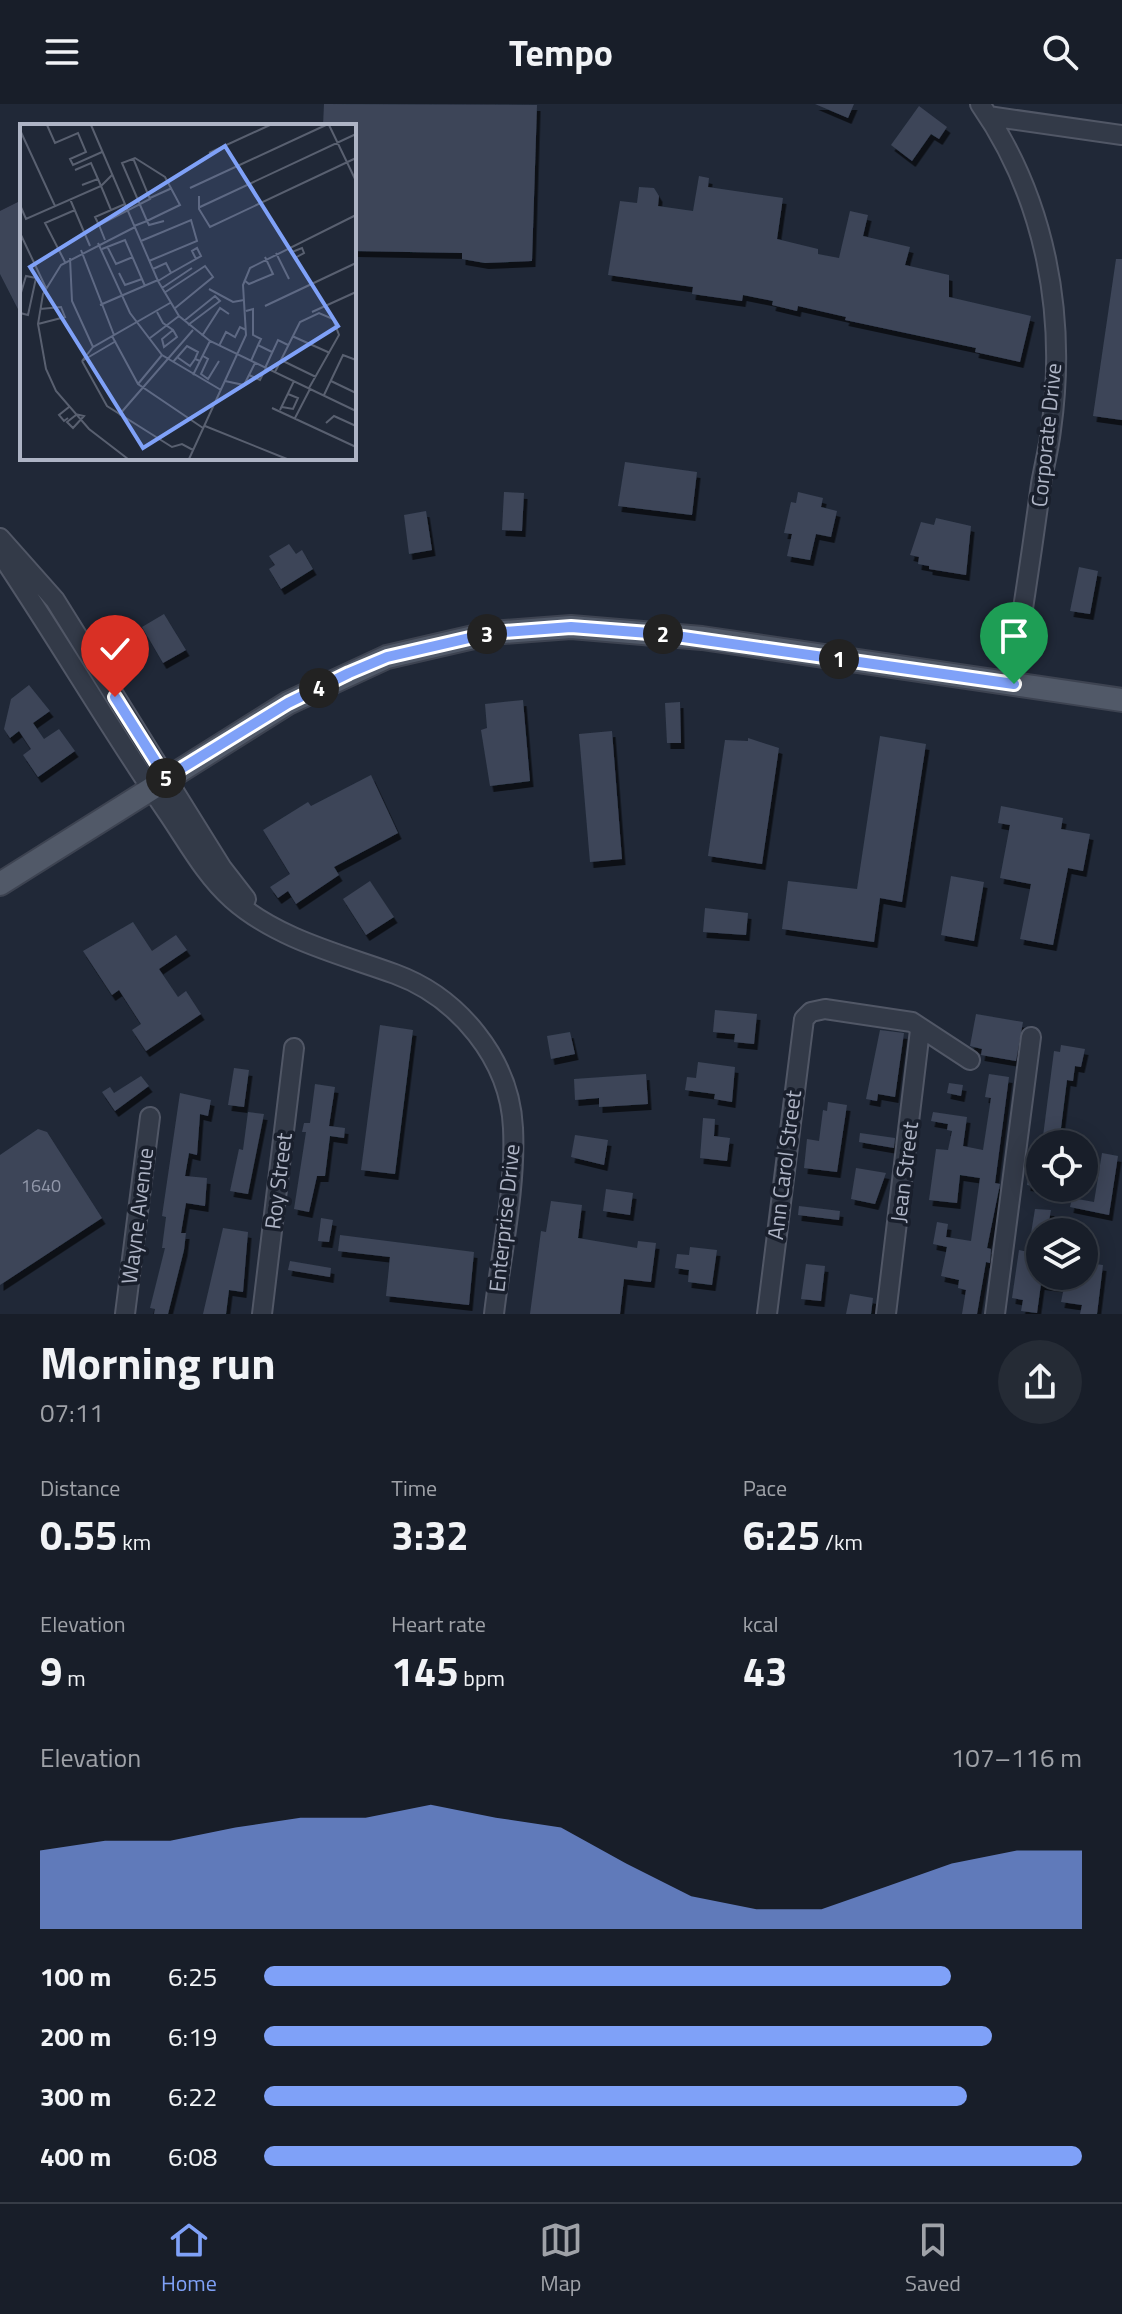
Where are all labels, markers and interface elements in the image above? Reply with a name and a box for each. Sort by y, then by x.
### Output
text: Tempo [509,25,613,80]
icon: menu [40,30,84,74]
icon: search [1038,30,1082,74]
inset map [20,124,356,460]
street label: Corporate Drive [1022,361,1070,509]
pin [980,602,1048,684]
pin: 3 [467,614,507,654]
pin: 2 [643,614,683,654]
icon: arrive [992,614,1036,658]
pin [81,615,149,697]
text: 3 [481,617,493,651]
text: 2 [657,617,669,651]
icon: check [93,627,137,671]
pin: 1 [819,639,859,679]
text: 1 [833,642,845,676]
pin: 4 [299,668,339,708]
text: 4 [313,671,325,705]
pin: 5 [146,758,186,798]
text: 5 [160,761,172,795]
street label: Ann Carol Street [758,1088,810,1242]
street label: Jean Street [881,1119,927,1225]
map controls [1026,1130,1098,1290]
button: locate [1026,1130,1098,1202]
street label: Roy Street [255,1131,301,1231]
street label: Enterprise Drive [479,1142,529,1294]
street label: Wayne Avenue [112,1146,162,1286]
house number: 1640 [21,1172,61,1199]
button: layers [1026,1218,1098,1290]
text: Morning run [40,1329,276,1396]
button: share [998,1340,1082,1424]
text: 07:11 [40,1393,104,1432]
text: Distance [40,1471,120,1505]
text: Time [391,1471,437,1505]
text: Pace [743,1471,787,1505]
text: 0.55 [40,1505,117,1566]
text: 3:32 [391,1505,469,1566]
text: 6:25 [743,1505,820,1566]
text: km [117,1525,151,1559]
text: /km [820,1525,863,1559]
text: Elevation [40,1607,126,1641]
text: Heart rate [391,1607,486,1641]
text: kcal [743,1607,779,1641]
text: 9 [40,1641,62,1702]
text: 145 [391,1641,459,1702]
text: 43 [743,1641,787,1702]
text: m [62,1661,86,1695]
text: bpm [459,1661,505,1695]
text: Elevation [40,1738,141,1777]
text: 107–116 m [951,1738,1082,1777]
text: 100 m [40,1957,111,1996]
text: 6:25 [168,1957,217,1996]
text: 200 m [40,2017,111,2056]
text: 6:19 [168,2017,217,2056]
text: 300 m [40,2077,111,2116]
text: 6:22 [168,2077,217,2116]
text: 400 m [40,2137,111,2176]
text: 6:08 [168,2137,217,2176]
tab: Home [161,2218,217,2300]
tab: Map [539,2218,583,2300]
tab: Saved [905,2218,961,2300]

